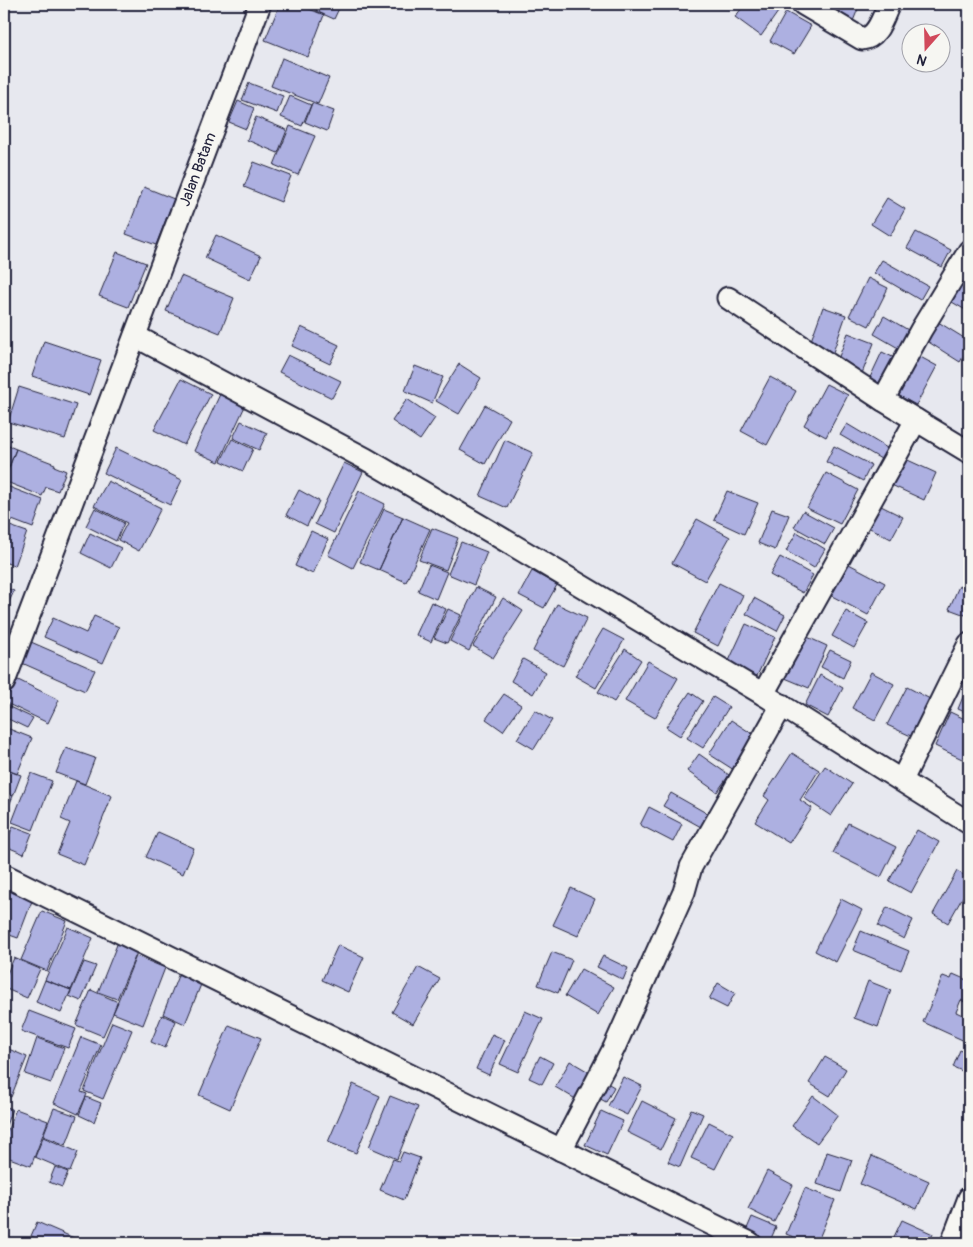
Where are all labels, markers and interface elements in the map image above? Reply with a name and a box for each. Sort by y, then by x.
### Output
north arrow [900,22,950,72]
text: N [914,50,929,69]
street label: Jalan Batam [175,130,220,209]

